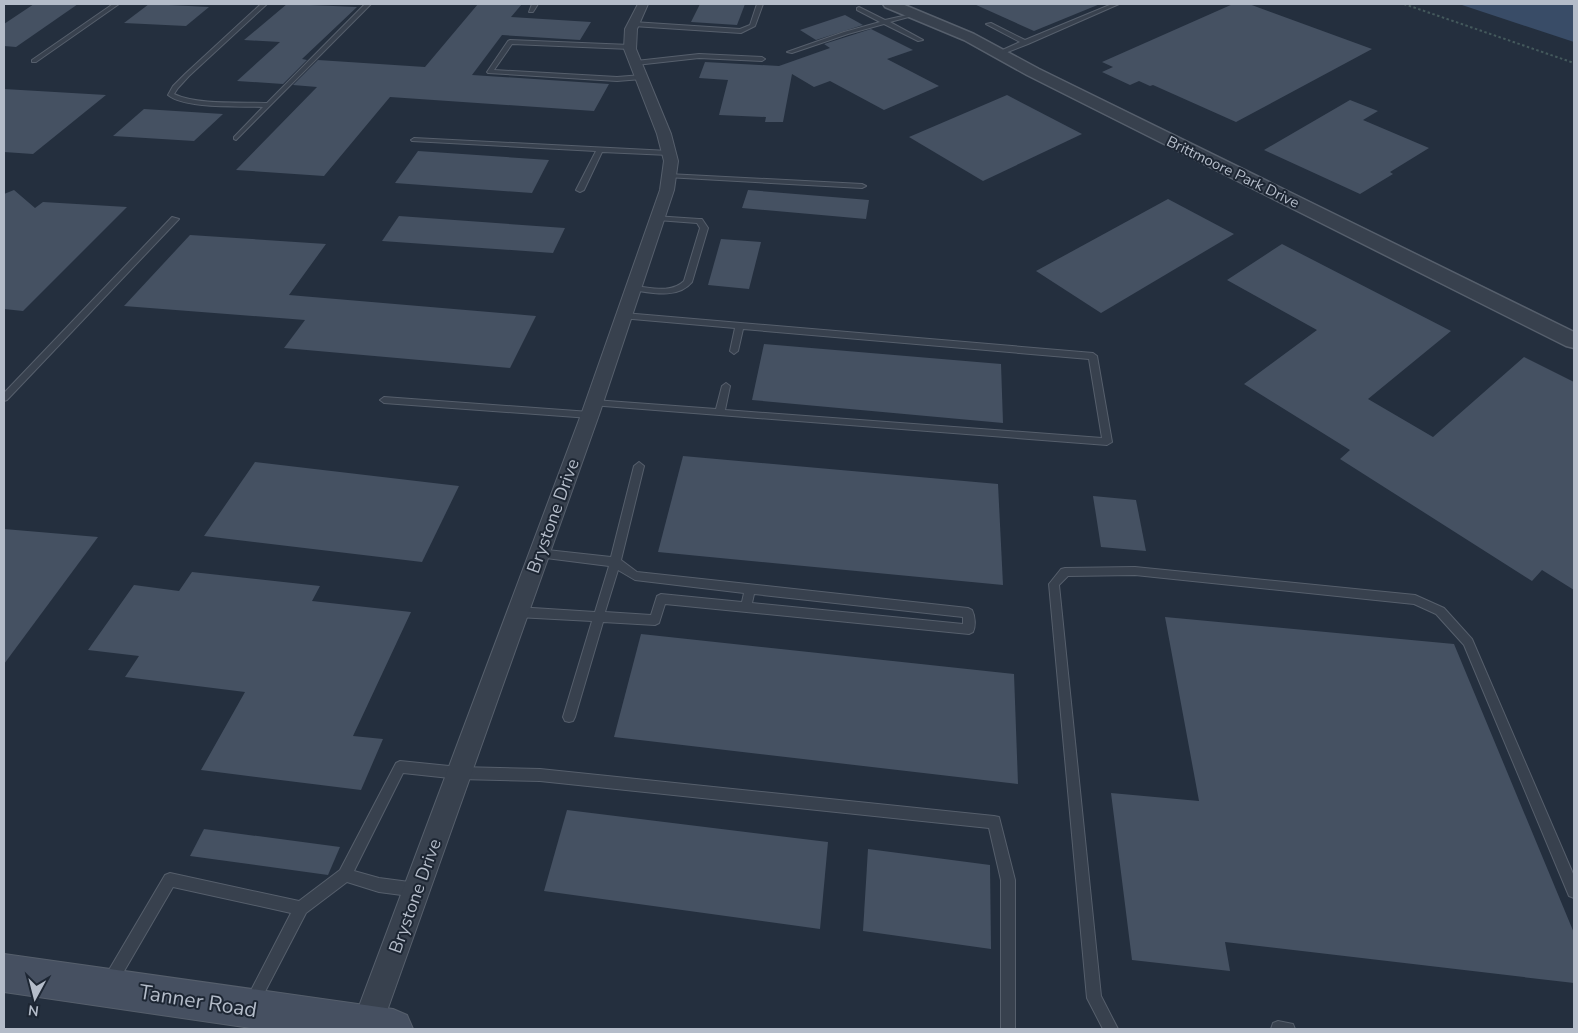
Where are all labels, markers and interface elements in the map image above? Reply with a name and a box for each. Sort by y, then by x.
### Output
street label: Brittmoore Park Drive [1163,131,1303,213]
street label: Brystone Drive [521,455,585,577]
street label: Brystone Drive [383,835,447,957]
north arrow [10,973,60,1023]
street label: Tanner Road [137,978,259,1024]
text: N [27,1000,40,1020]

